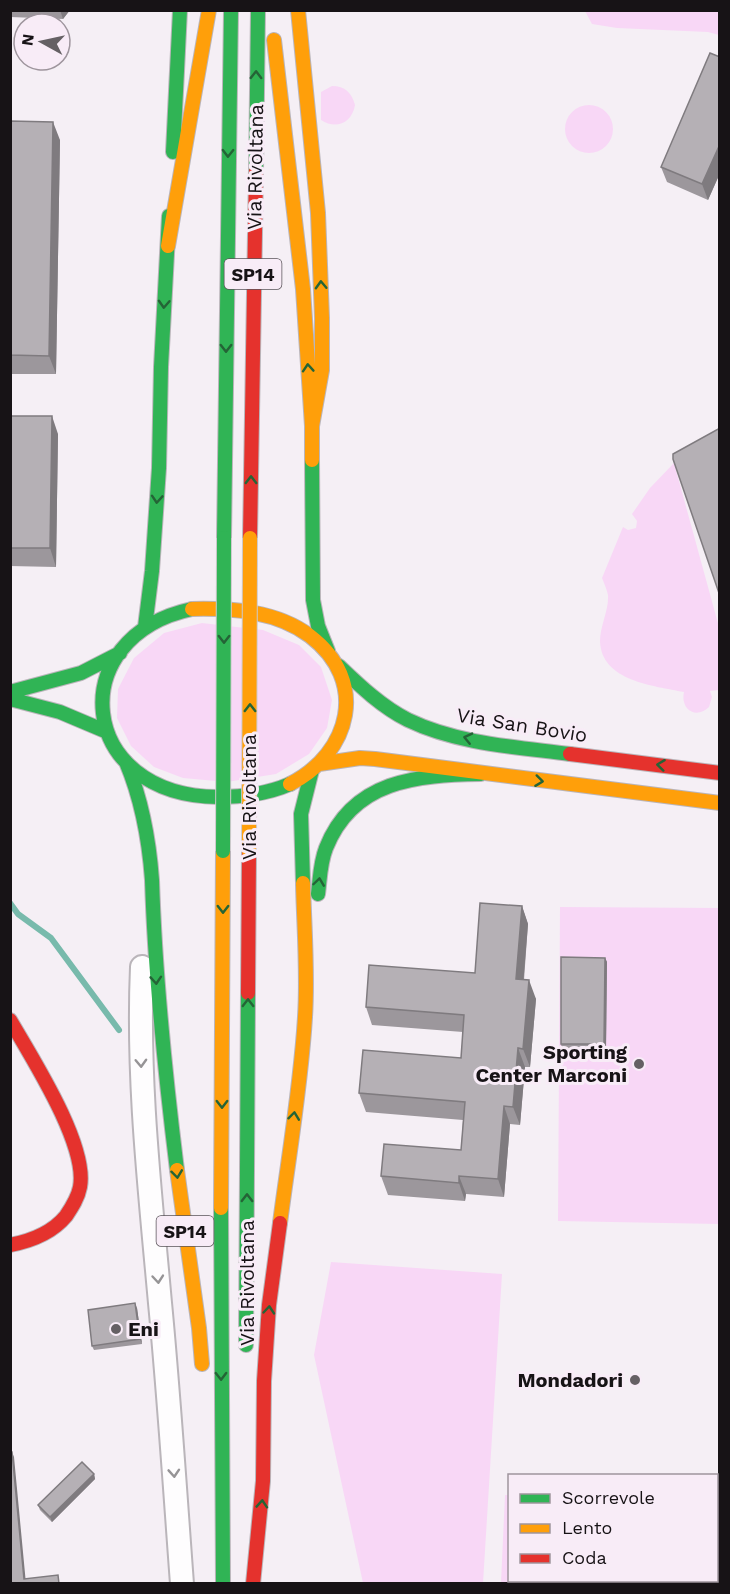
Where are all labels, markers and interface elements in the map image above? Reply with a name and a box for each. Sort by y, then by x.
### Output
north arrow [12,12,72,72]
text: N [17,33,38,47]
one-way arrow [250,70,263,79]
street label: Via Rivoltana [242,104,268,230]
one-way arrow [222,148,234,157]
road number: SP14 [224,259,282,289]
one-way arrow [314,280,327,289]
one-way arrow [158,300,171,309]
one-way arrow [220,343,232,352]
one-way arrow [302,363,315,372]
one-way arrow [245,475,257,484]
one-way arrow [150,494,163,503]
one-way arrow [218,634,230,643]
street label: Via San Bovio [455,703,589,747]
one-way arrow [244,704,256,713]
one-way arrow [464,733,474,746]
street label: Via Rivoltana [237,734,261,860]
one-way arrow [657,760,666,772]
one-way arrow [535,774,544,787]
one-way arrow [313,877,325,887]
one-way arrow [217,905,229,914]
one-way arrow [149,975,162,984]
one-way arrow [242,999,254,1008]
place label: Sporting Center Marconi [475,1040,628,1087]
marker: Sporting Center Marconi [632,1057,646,1071]
one-way arrow [135,1059,147,1068]
one-way arrow [216,1100,228,1109]
one-way arrow [288,1112,300,1121]
one-way arrow [170,1169,183,1178]
one-way arrow [241,1194,253,1203]
road number: SP14 [156,1216,213,1246]
street label: Via Rivoltana [235,1220,259,1346]
one-way arrow [151,1274,164,1283]
one-way arrow [262,1305,275,1314]
place label: Eni [128,1317,159,1341]
marker: Eni [109,1322,123,1336]
place label: Mondadori [517,1368,623,1392]
one-way arrow [215,1372,227,1381]
marker: Mondadori [628,1373,642,1387]
one-way arrow [167,1468,180,1478]
legend [508,1474,718,1582]
text: Scorrevole [562,1487,655,1508]
one-way arrow [255,1500,268,1509]
text: Lento [562,1517,612,1538]
text: Coda [562,1547,607,1568]

